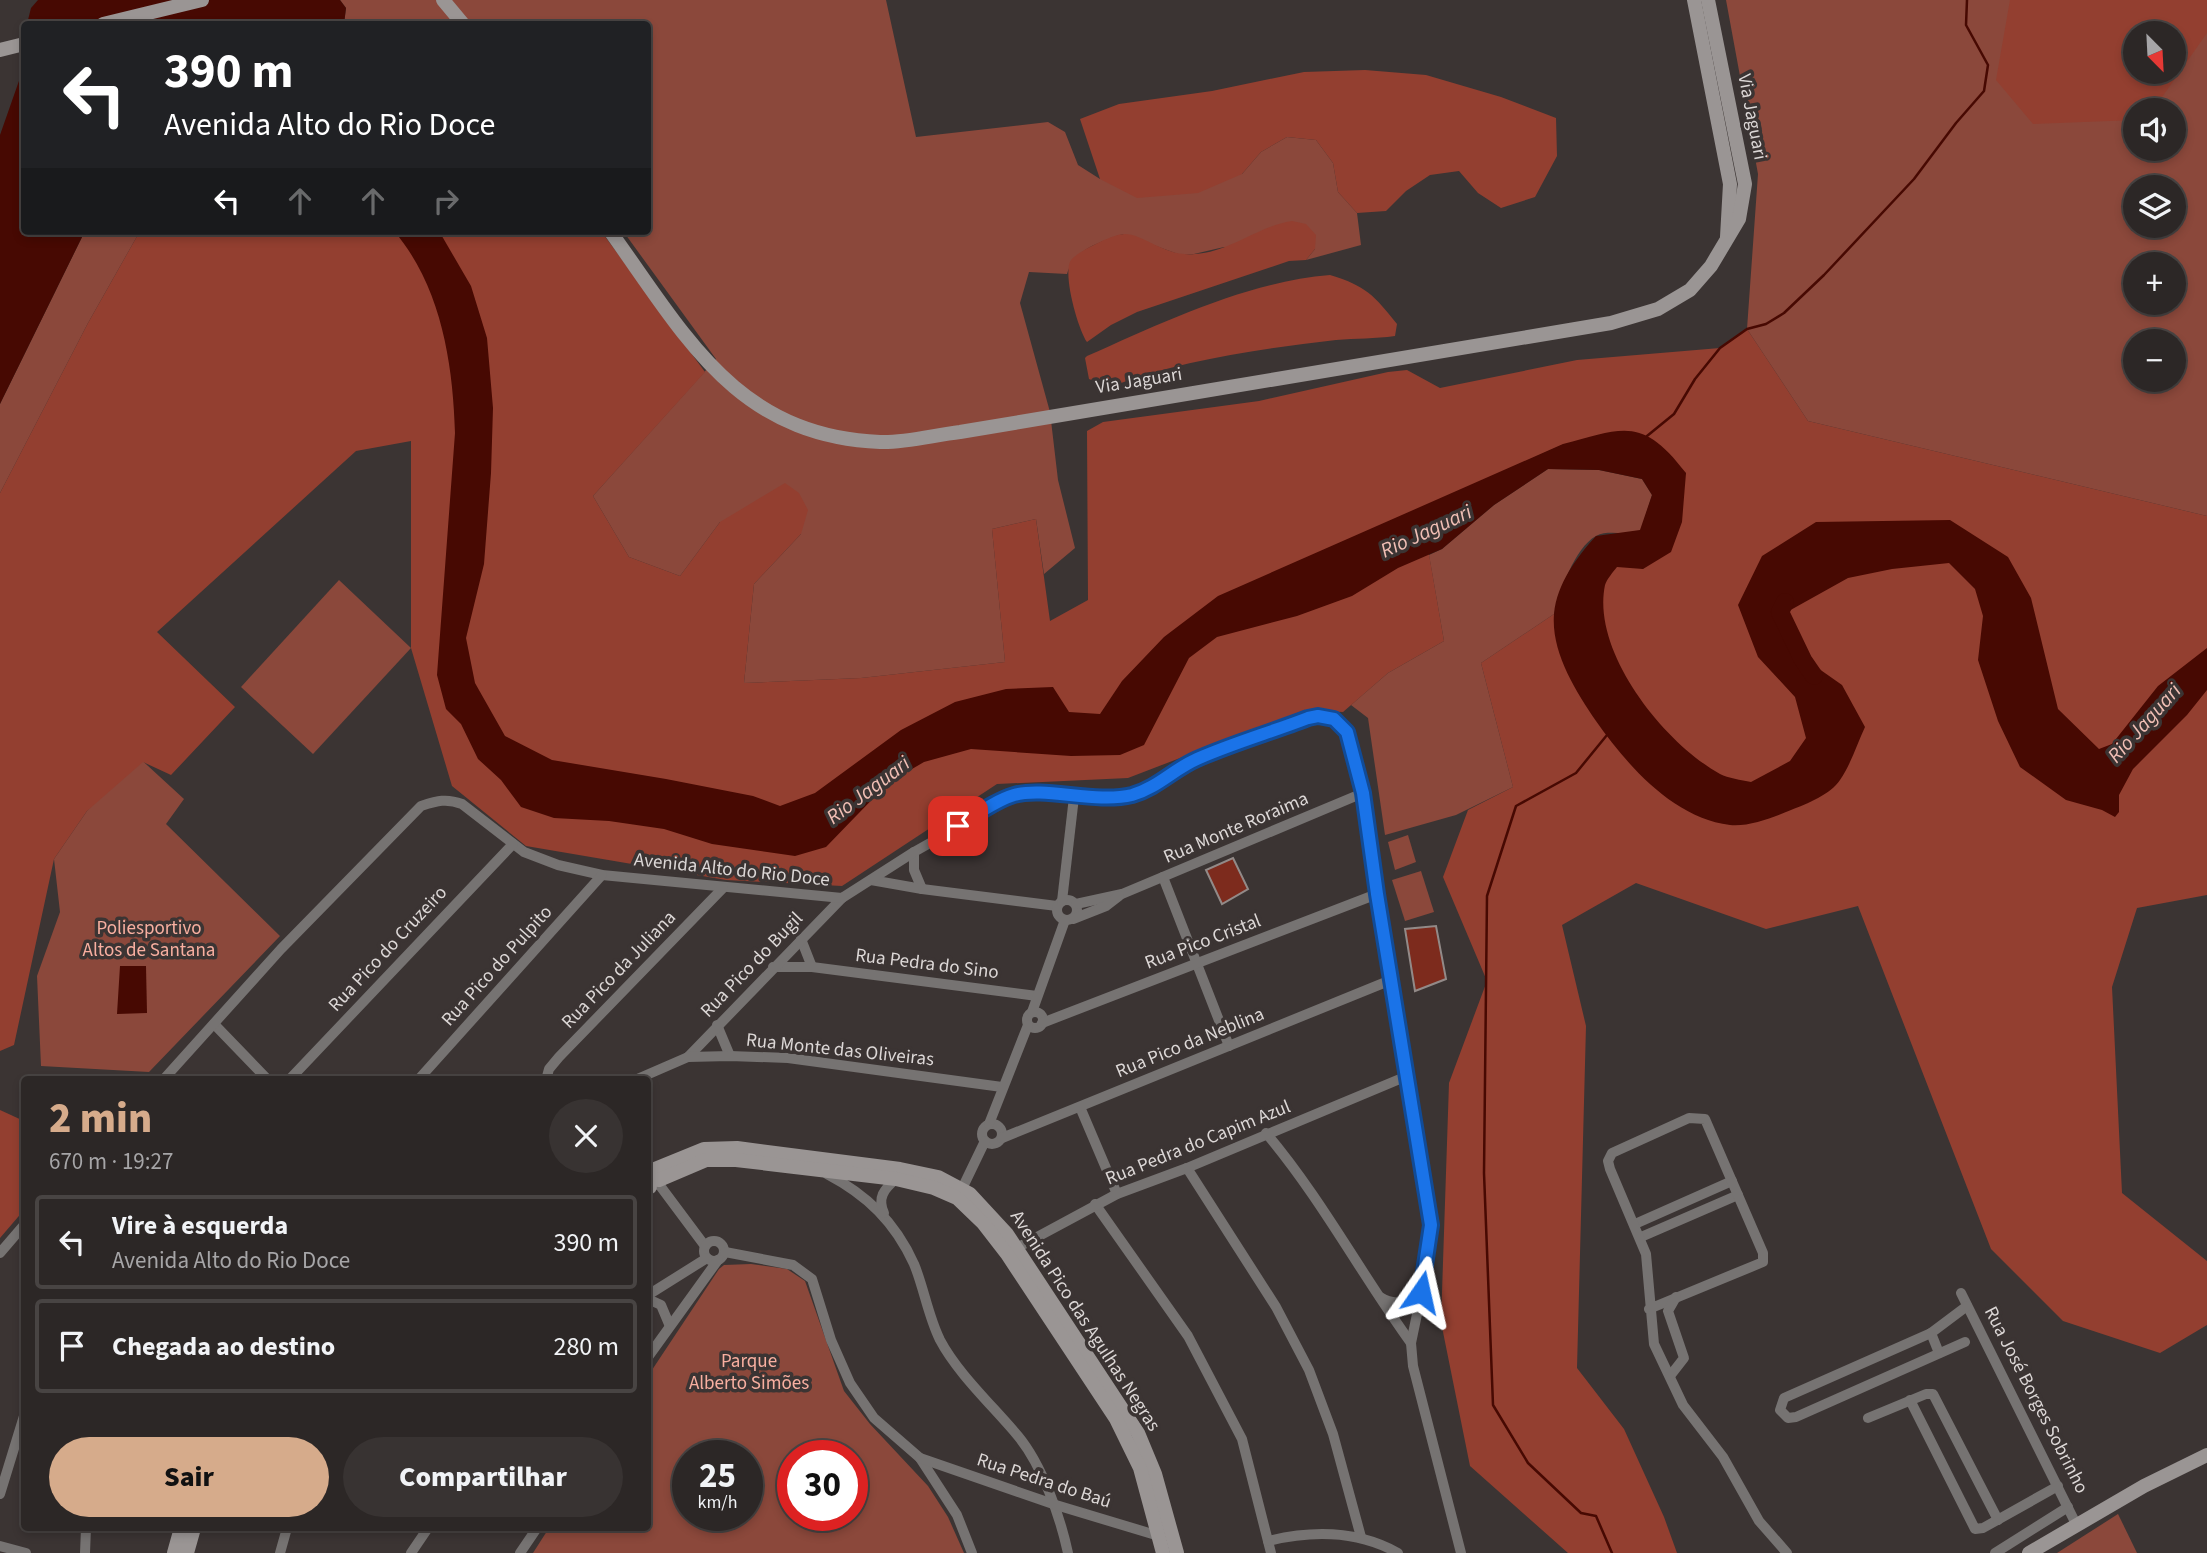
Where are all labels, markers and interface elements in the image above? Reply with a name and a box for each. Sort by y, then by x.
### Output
north arrow [2123,21,2186,84]
map controls [2123,21,2186,392]
text: 390 m [164,37,293,107]
icon: left [49,49,140,140]
street label: Via Jaguari [1730,72,1774,162]
button: sound [2123,98,2186,161]
text: Avenida Alto do Rio Doce [164,102,495,148]
button: layers [2123,175,2186,238]
icon: left [208,182,246,220]
icon: ahead [281,182,319,220]
icon: ahead [354,182,392,220]
icon: right [427,182,465,220]
button: + [2123,252,2186,315]
button: − [2123,329,2186,392]
street label: Via Jaguari [1094,361,1184,401]
water label: Rio Jaguari [1375,496,1478,565]
water label: Rio Jaguari [2100,676,2189,769]
water label: Rio Jaguari [820,748,917,831]
street label: Rua Monte Roraima [1159,785,1313,871]
pin [928,796,988,856]
icon: arrive [939,807,977,845]
street label: Avenida Alto do Rio Doce [633,846,831,894]
street label: Rua Pico do Cruzeiro [322,880,454,1018]
street label: Rua Pico do Pulpito [435,900,559,1032]
street label: Rua Pico da Juliana [556,905,682,1035]
street label: Rua Pico do Bugil [695,906,810,1024]
street label: Rua Pico Cristal [1141,907,1265,977]
park label: Poliesportivo Altos de Santana [83,915,215,964]
street label: Rua Pedra do Sino [854,942,1000,986]
street label: Rua Pico da Neblina [1112,1001,1268,1085]
street label: Rua Monte das Oliveiras [745,1027,935,1073]
text: 2 min [49,1089,152,1149]
street label: Rua Pedra do Capim Azul [1101,1093,1295,1193]
button: close [549,1099,623,1173]
text: 670 m · 19:27 [49,1145,173,1178]
street label: Avenida Pico das Agulhas Negras [1003,1205,1167,1437]
text: Vire à esquerda [112,1207,288,1244]
icon: left [53,1223,91,1261]
text: 390 m [553,1224,619,1261]
text: Avenida Alto do Rio Doce [112,1244,350,1277]
position arrow [1384,1255,1458,1329]
street label: Rua José Borges Sobrinho [1977,1302,2095,1498]
icon: arrive [53,1327,91,1365]
text: Chegada ao destino [112,1328,335,1365]
text: 280 m [553,1328,619,1365]
park label: Parque Alberto Simões [689,1348,809,1397]
button: Sair [49,1437,329,1517]
button: Compartilhar [343,1437,623,1517]
speed limit sign: 30 [777,1440,868,1531]
street label: Rua Pedra do Baú [973,1447,1115,1515]
text: 25 [699,1451,736,1501]
text: km/h [698,1490,737,1515]

